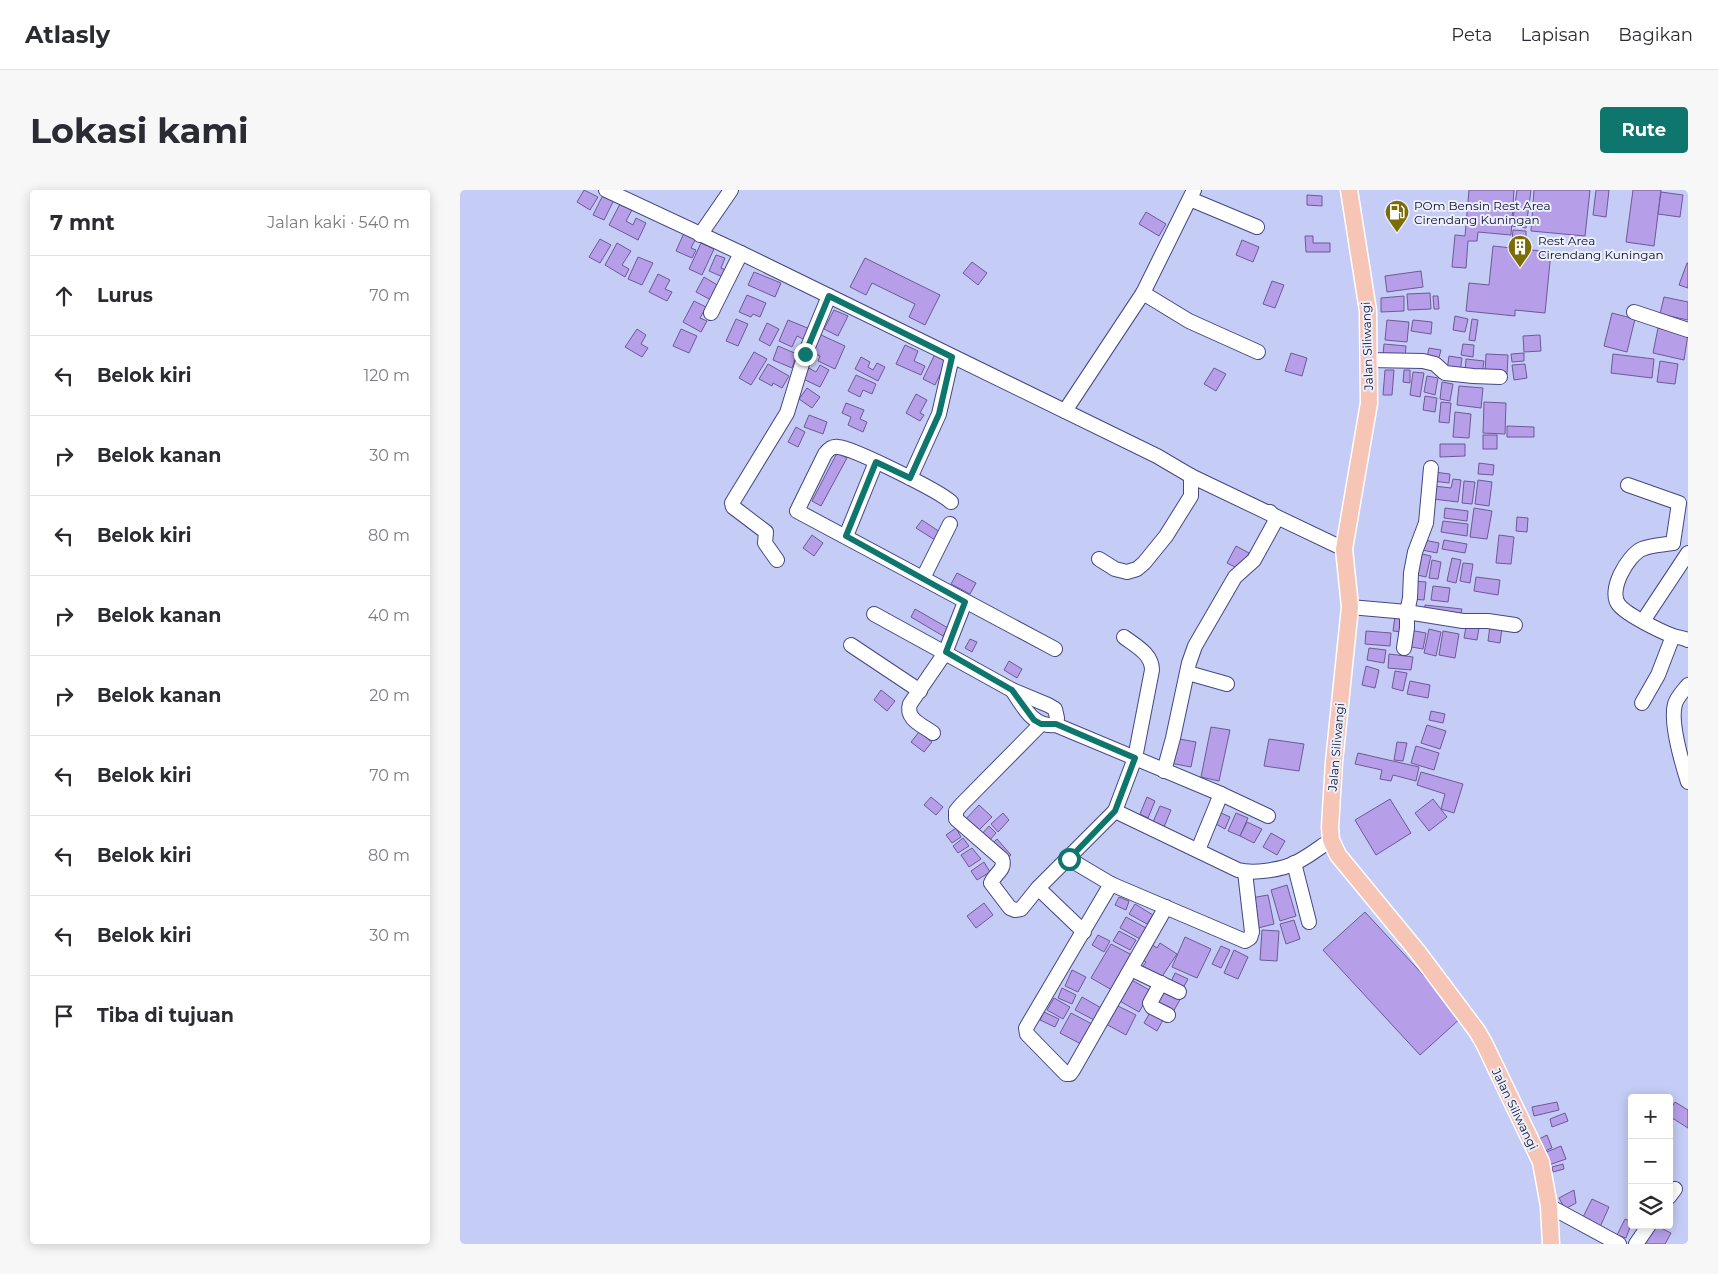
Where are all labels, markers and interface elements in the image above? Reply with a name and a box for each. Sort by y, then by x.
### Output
text: Atlasly [25,20,110,49]
text: Peta [1451,24,1492,46]
text: Lapisan [1520,24,1590,46]
text: Bagikan [1618,24,1693,46]
button: Rute [1600,107,1688,153]
text: Lokasi kami [30,109,249,152]
place label: POm Bensin Rest Area Cirendang Kuningan [1414,198,1551,227]
fuel station icon: POm Bensin Rest Area Cirendang Kuningan [1384,199,1410,233]
text: 7 mnt [50,210,115,235]
text: Jalan kaki · 540 m [267,213,410,232]
place label: Rest Area Cirendang Kuningan [1538,233,1664,262]
building icon: Rest Area Cirendang Kuningan [1507,234,1533,268]
icon: ahead [50,282,78,310]
text: Lurus [97,284,153,307]
text: 70 m [369,286,410,305]
street label: Jalan Siliwangi [1358,301,1376,392]
route end [794,343,817,366]
icon: left [50,362,78,390]
text: Belok kiri [97,364,192,387]
text: 120 m [363,366,410,385]
icon: right [50,442,78,470]
text: Belok kanan [97,444,221,467]
text: 30 m [369,446,410,465]
icon: left [50,522,78,550]
text: Belok kiri [97,524,192,547]
text: 80 m [368,526,410,545]
icon: right [50,602,78,630]
text: Belok kanan [97,604,221,627]
text: 40 m [368,606,410,625]
icon: right [50,682,78,710]
text: Belok kanan [97,684,221,707]
text: 20 m [369,686,410,705]
street label: Jalan Siliwangi [1325,702,1347,793]
icon: left [50,762,78,790]
text: Belok kiri [97,764,192,787]
text: 70 m [369,766,410,785]
icon: left [50,842,78,870]
text: Belok kiri [97,844,192,867]
text: 80 m [368,846,410,865]
route start [1058,848,1081,871]
icon: left [50,922,78,950]
text: Belok kiri [97,924,192,947]
text: 30 m [369,926,410,945]
icon: arrive [50,1002,78,1030]
text: Tiba di tujuan [97,1004,234,1027]
street label: Jalan Siliwangi [1488,1065,1541,1152]
map controls [1628,1094,1673,1229]
button: + [1628,1094,1673,1139]
button: − [1628,1139,1673,1184]
button: layers [1628,1184,1673,1229]

